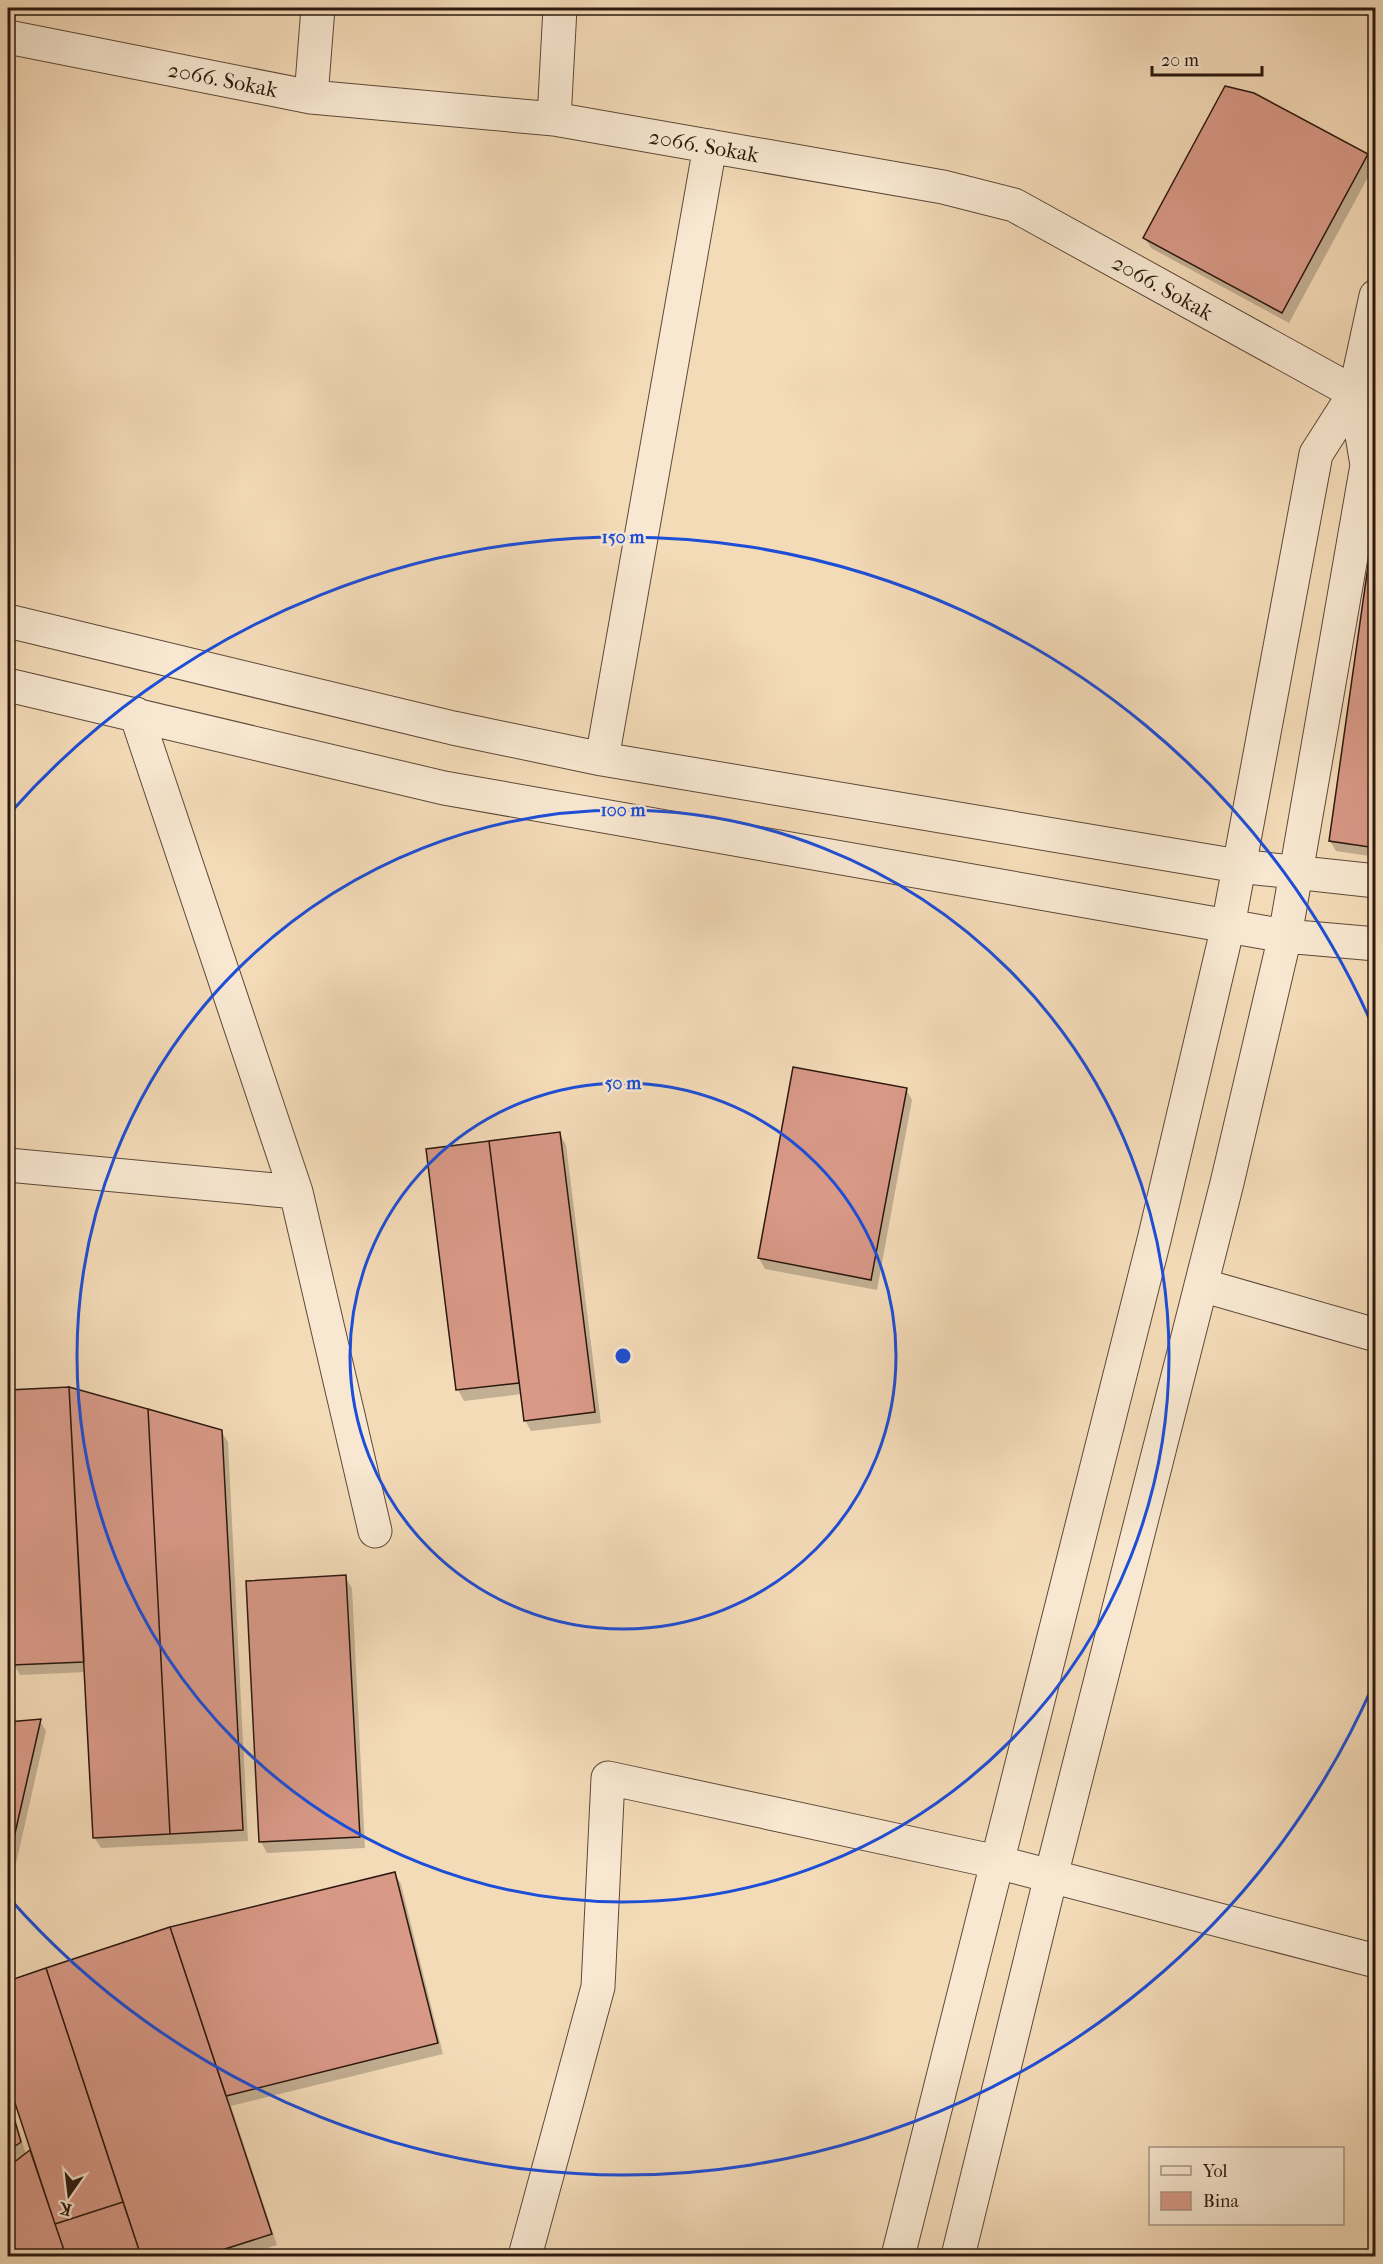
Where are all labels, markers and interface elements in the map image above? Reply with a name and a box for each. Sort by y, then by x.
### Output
scale bar [1152,39,1262,77]
text: 20 m [1161,50,1199,71]
street label: 2066. Sokak [166,57,281,103]
street label: 2066. Sokak [647,124,762,169]
street label: 2066. Sokak [1108,250,1218,327]
text: 150 m [602,527,645,548]
text: 100 m [600,800,647,821]
text: 50 m [605,1073,642,1094]
centre of rings [613,1346,633,1366]
legend [1149,2147,1344,2225]
text: Yol [1202,2161,1228,2182]
north arrow [39,2165,99,2225]
text: Bina [1203,2191,1239,2212]
text: K [56,2198,73,2220]

